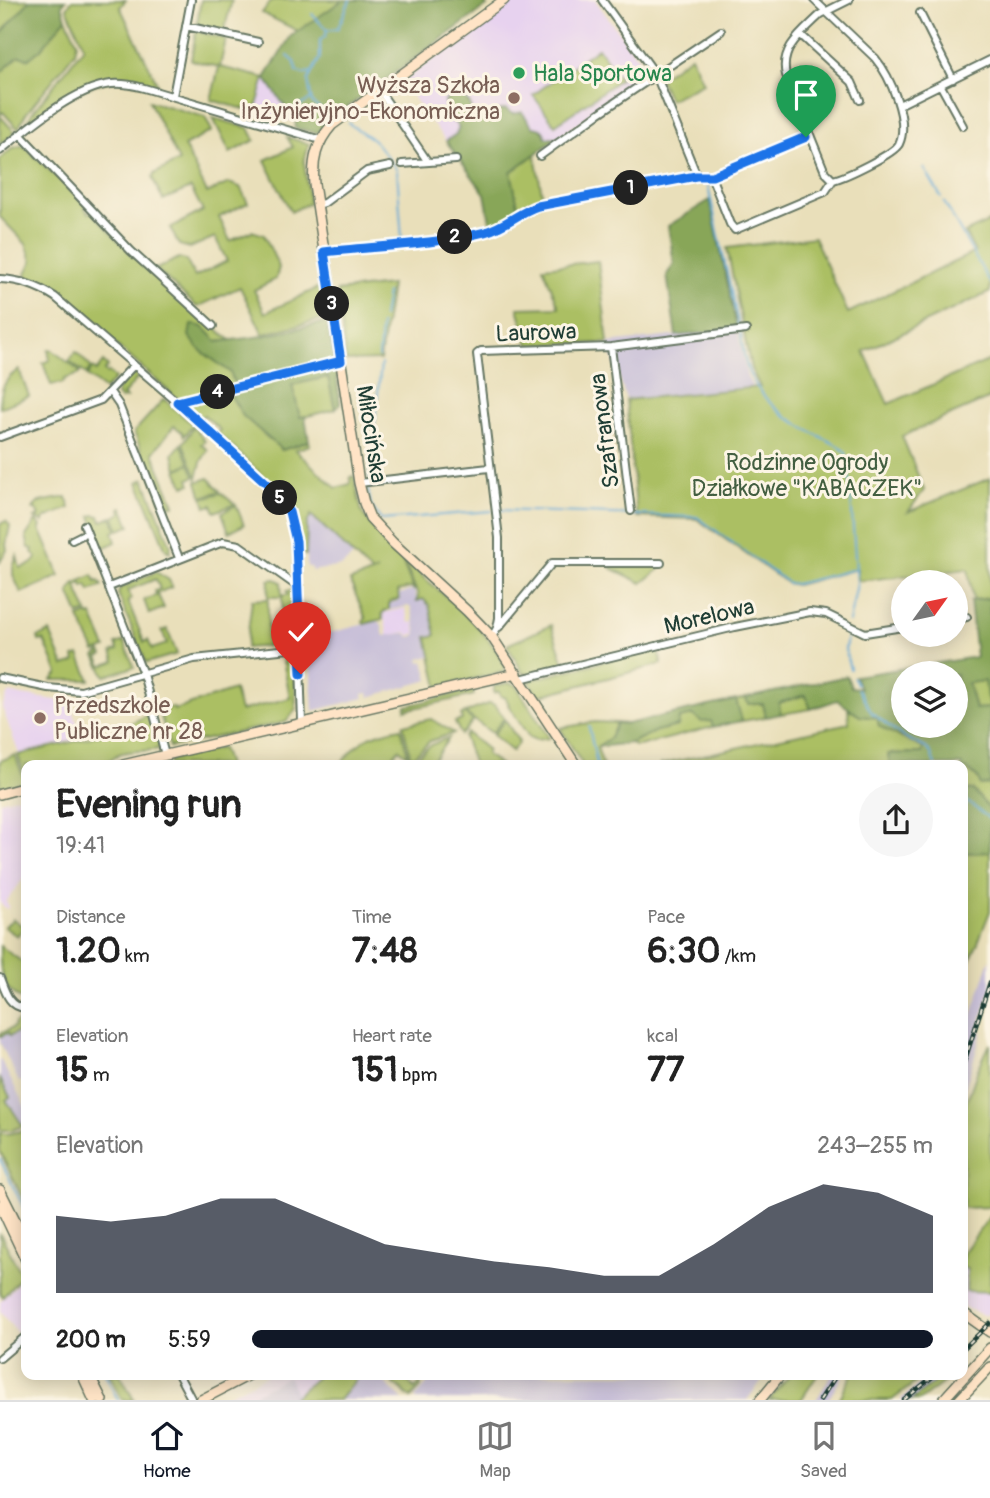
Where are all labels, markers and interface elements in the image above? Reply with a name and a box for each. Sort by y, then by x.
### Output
place label: Hala Sportowa [533,59,672,88]
marker: Hala Sportowa [511,65,527,81]
pin [776,65,836,137]
place label: Wyższa Szkoła Inżynieryjno-Ekonomiczna [241,71,500,126]
icon: arrive [787,76,825,114]
marker: Wyższa Szkoła Inżynieryjno-Ekonomiczna [506,90,522,106]
pin: 1 [614,170,648,206]
text: 1 [627,175,634,199]
pin: 2 [438,219,472,254]
text: 2 [449,224,460,248]
pin: 3 [314,286,350,322]
text: 3 [326,291,337,315]
street label: Laurowa [495,317,577,348]
street label: Szafranowa [583,372,626,490]
pin: 4 [200,374,235,410]
text: 4 [212,379,223,403]
street label: Miłocińska [349,383,394,485]
park label: Rodzinne Ogrody Działkowe "KABACZEK" [692,448,922,503]
pin: 5 [262,480,298,516]
text: 5 [274,485,285,509]
north arrow [891,570,968,648]
map controls [891,570,968,738]
street label: Morelowa [661,592,757,641]
pin [271,602,331,674]
icon: check [282,613,320,651]
button: layers [891,661,968,738]
place label: Przedszkole Publiczne nr 28 [54,691,203,746]
marker: Przedszkole Publiczne nr 28 [32,710,48,726]
text: Evening run [56,781,242,829]
button: share [859,783,933,857]
text: 19:41 [56,831,105,860]
text: Distance [56,905,125,929]
text: Time [352,905,391,929]
text: Pace [647,905,685,929]
text: 1.20 [56,929,121,973]
text: 7:48 [352,929,417,973]
text: 6:30 [647,929,720,973]
text: km [121,944,150,968]
text: /km [720,944,756,968]
text: Elevation [56,1024,128,1048]
text: Heart rate [352,1024,432,1048]
text: kcal [647,1024,678,1048]
text: 15 [56,1048,89,1092]
text: 151 [352,1048,398,1092]
text: 77 [647,1048,684,1092]
text: m [89,1063,110,1087]
text: bpm [398,1063,437,1087]
text: Elevation [56,1131,144,1160]
text: 243–255 m [817,1131,933,1160]
text: 200 m [56,1325,126,1354]
text: 5:59 [168,1325,211,1354]
tab: Home [143,1417,191,1483]
tab: Map [476,1417,514,1483]
tab: Saved [800,1417,847,1483]

